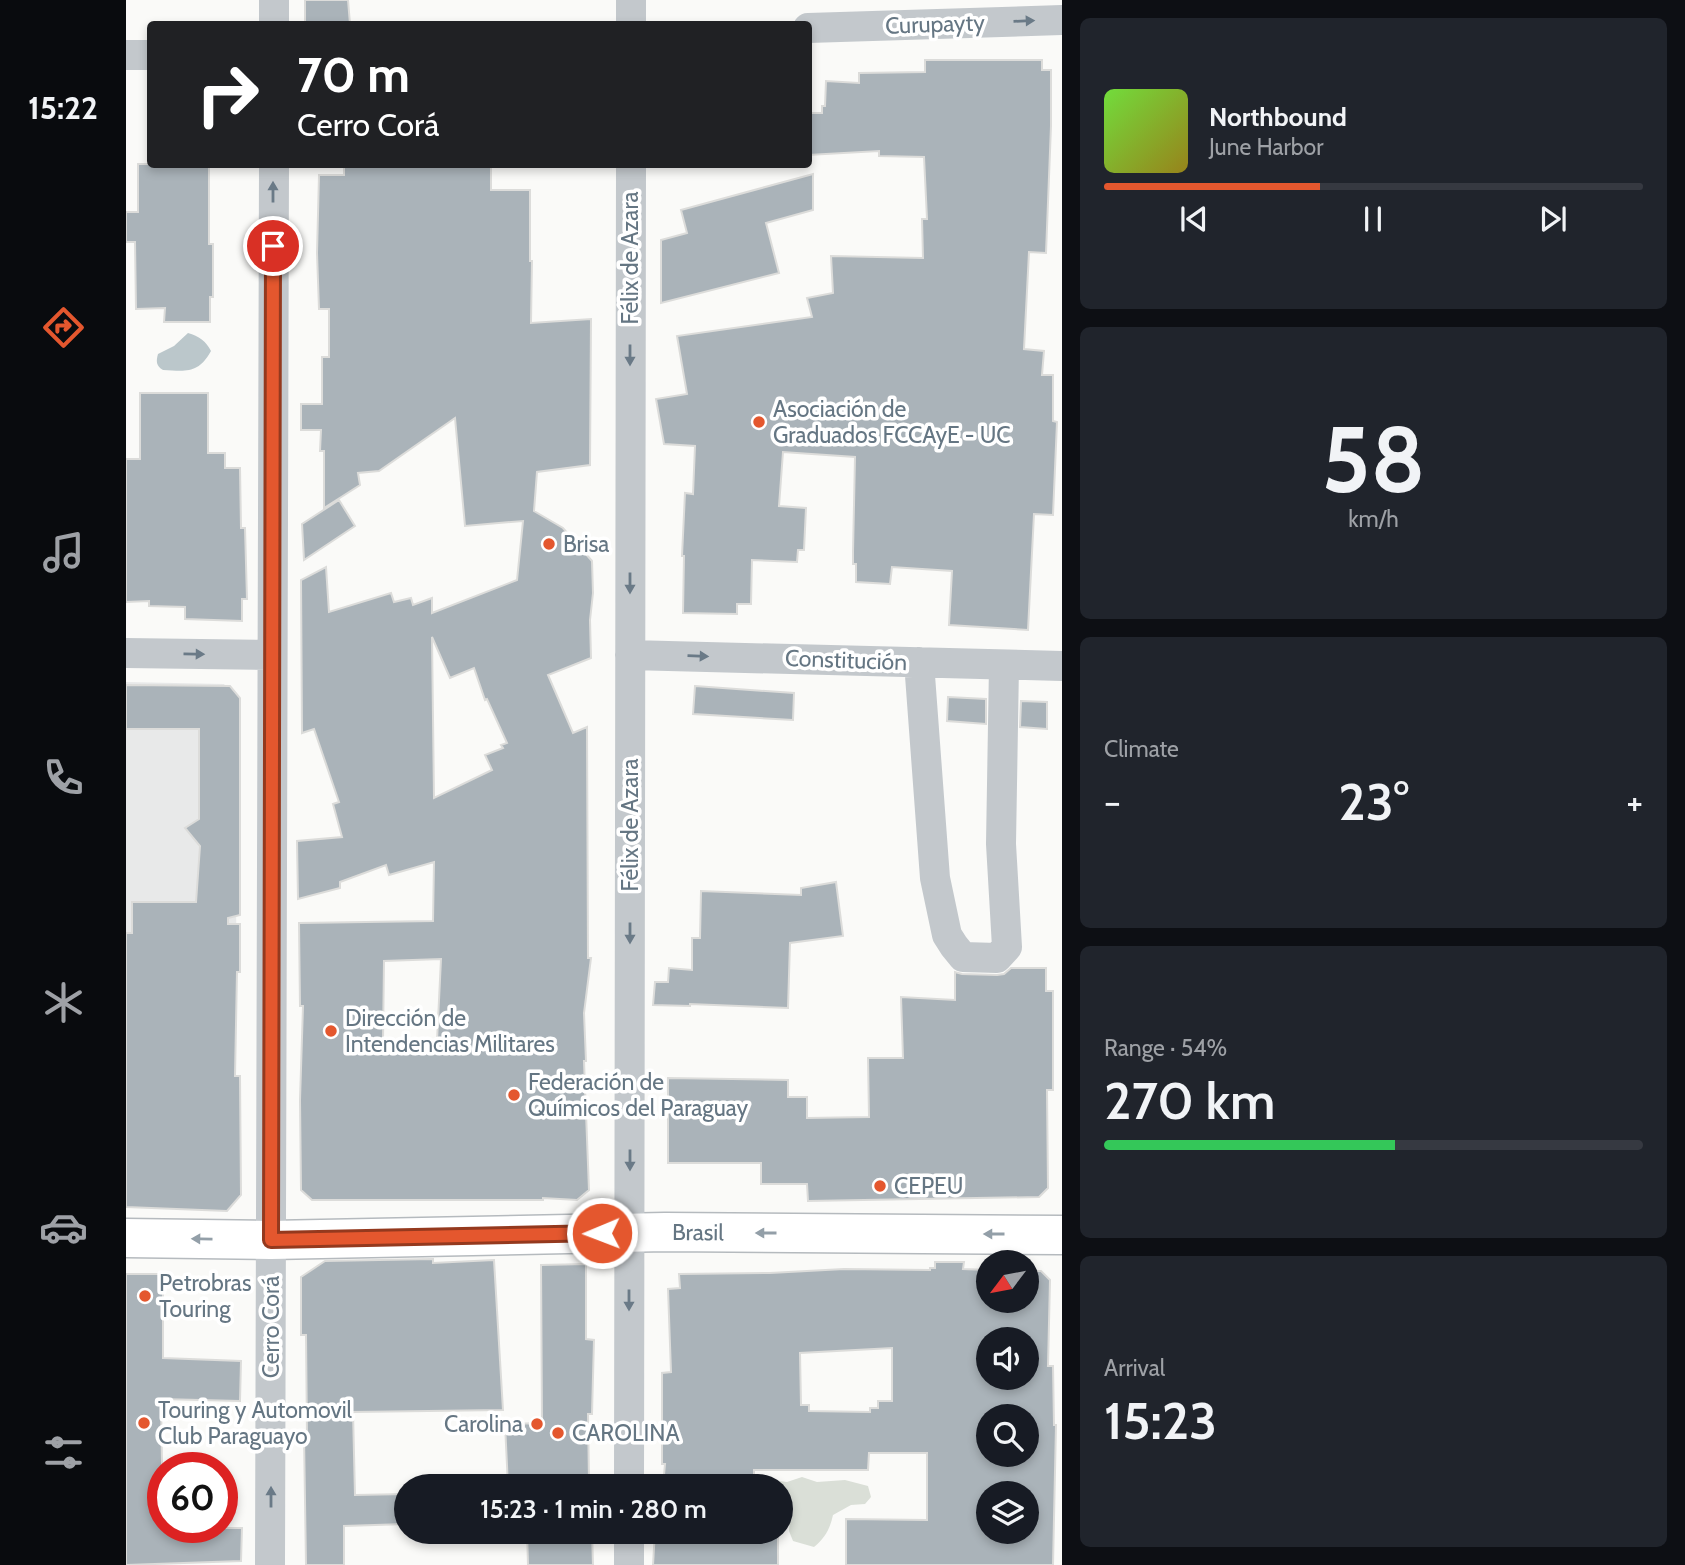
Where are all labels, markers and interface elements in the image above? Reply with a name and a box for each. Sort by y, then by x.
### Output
street label: Curupayty [885,8,986,40]
one-way arrow [1013,16,1035,27]
text: 70 m [297,45,410,104]
icon: right [182,49,273,140]
text: 15:22 [28,88,98,127]
text: Northbound [1209,101,1347,133]
text: Cerro Corá [297,105,439,144]
text: June Harbor [1209,133,1323,161]
one-way arrow [267,180,279,202]
street label: Félix de Azara [616,191,644,325]
icon: previous [1175,200,1213,238]
icon: pause [1354,200,1392,238]
icon: next [1534,200,1572,238]
pin [243,216,303,276]
icon: arrive [254,227,292,265]
icon: directions [39,303,88,352]
one-way arrow [624,344,636,366]
place label: Asociación de Graduados FCCAyE - UC [773,395,1011,449]
text: 58 [1322,404,1425,515]
marker: Asociación de Graduados FCCAyE - UC [751,414,767,430]
text: km/h [1348,505,1399,533]
icon: music [39,528,88,577]
place label: Brisa [563,530,609,558]
marker: Brisa [541,536,557,552]
one-way arrow [624,572,636,594]
street label: Constitución [784,644,908,676]
one-way arrow [183,648,205,660]
one-way arrow [687,651,709,662]
text: Climate [1104,735,1179,763]
icon: phone [39,753,88,802]
street label: Félix de Azara [616,758,644,892]
text: 23° [1338,770,1409,833]
text: − [1104,778,1121,825]
text: + [1626,778,1643,825]
one-way arrow [624,922,636,944]
icon: climate [39,978,88,1027]
place label: Dirección de Intendencias Militares [345,1004,555,1058]
marker: Dirección de Intendencias Militares [323,1023,339,1039]
text: Range · 54% [1104,1034,1227,1062]
place label: Federación de Químicos del Paraguay [528,1068,748,1122]
text: 270 km [1104,1069,1275,1132]
marker: Federación de Químicos del Paraguay [506,1087,522,1103]
one-way arrow [624,1149,636,1171]
place label: CEPEU [894,1172,963,1200]
marker: CEPEU [872,1178,888,1194]
position arrow [565,1196,639,1270]
icon: car [39,1203,88,1252]
street label: Brasil [672,1218,724,1246]
one-way arrow [755,1227,777,1239]
one-way arrow [983,1229,1005,1240]
one-way arrow [191,1233,213,1245]
north arrow [976,1250,1040,1312]
map controls [976,1250,1039,1544]
place label: Petrobras Touring [159,1269,251,1323]
street label: Cerro Corá [257,1276,285,1378]
marker: Petrobras Touring [137,1288,153,1304]
one-way arrow [623,1290,635,1312]
button: sound [976,1327,1039,1390]
text: Arrival [1104,1354,1165,1382]
text: 15:23 [1104,1389,1217,1452]
place label: Touring y Automovil Club Paraguayo [158,1396,353,1450]
button: search [976,1404,1039,1467]
place label: Carolina [444,1410,523,1438]
marker: Touring y Automovil Club Paraguayo [136,1415,152,1431]
marker: Carolina [529,1416,545,1432]
place label: CAROLINA [572,1419,680,1447]
marker: CAROLINA [550,1425,566,1441]
icon: filters [39,1428,88,1477]
speed limit sign: 60 [147,1452,238,1543]
button: layers [976,1481,1039,1544]
one-way arrow [265,1486,277,1508]
text: 15:23 · 1 min · 280 m [480,1493,707,1525]

